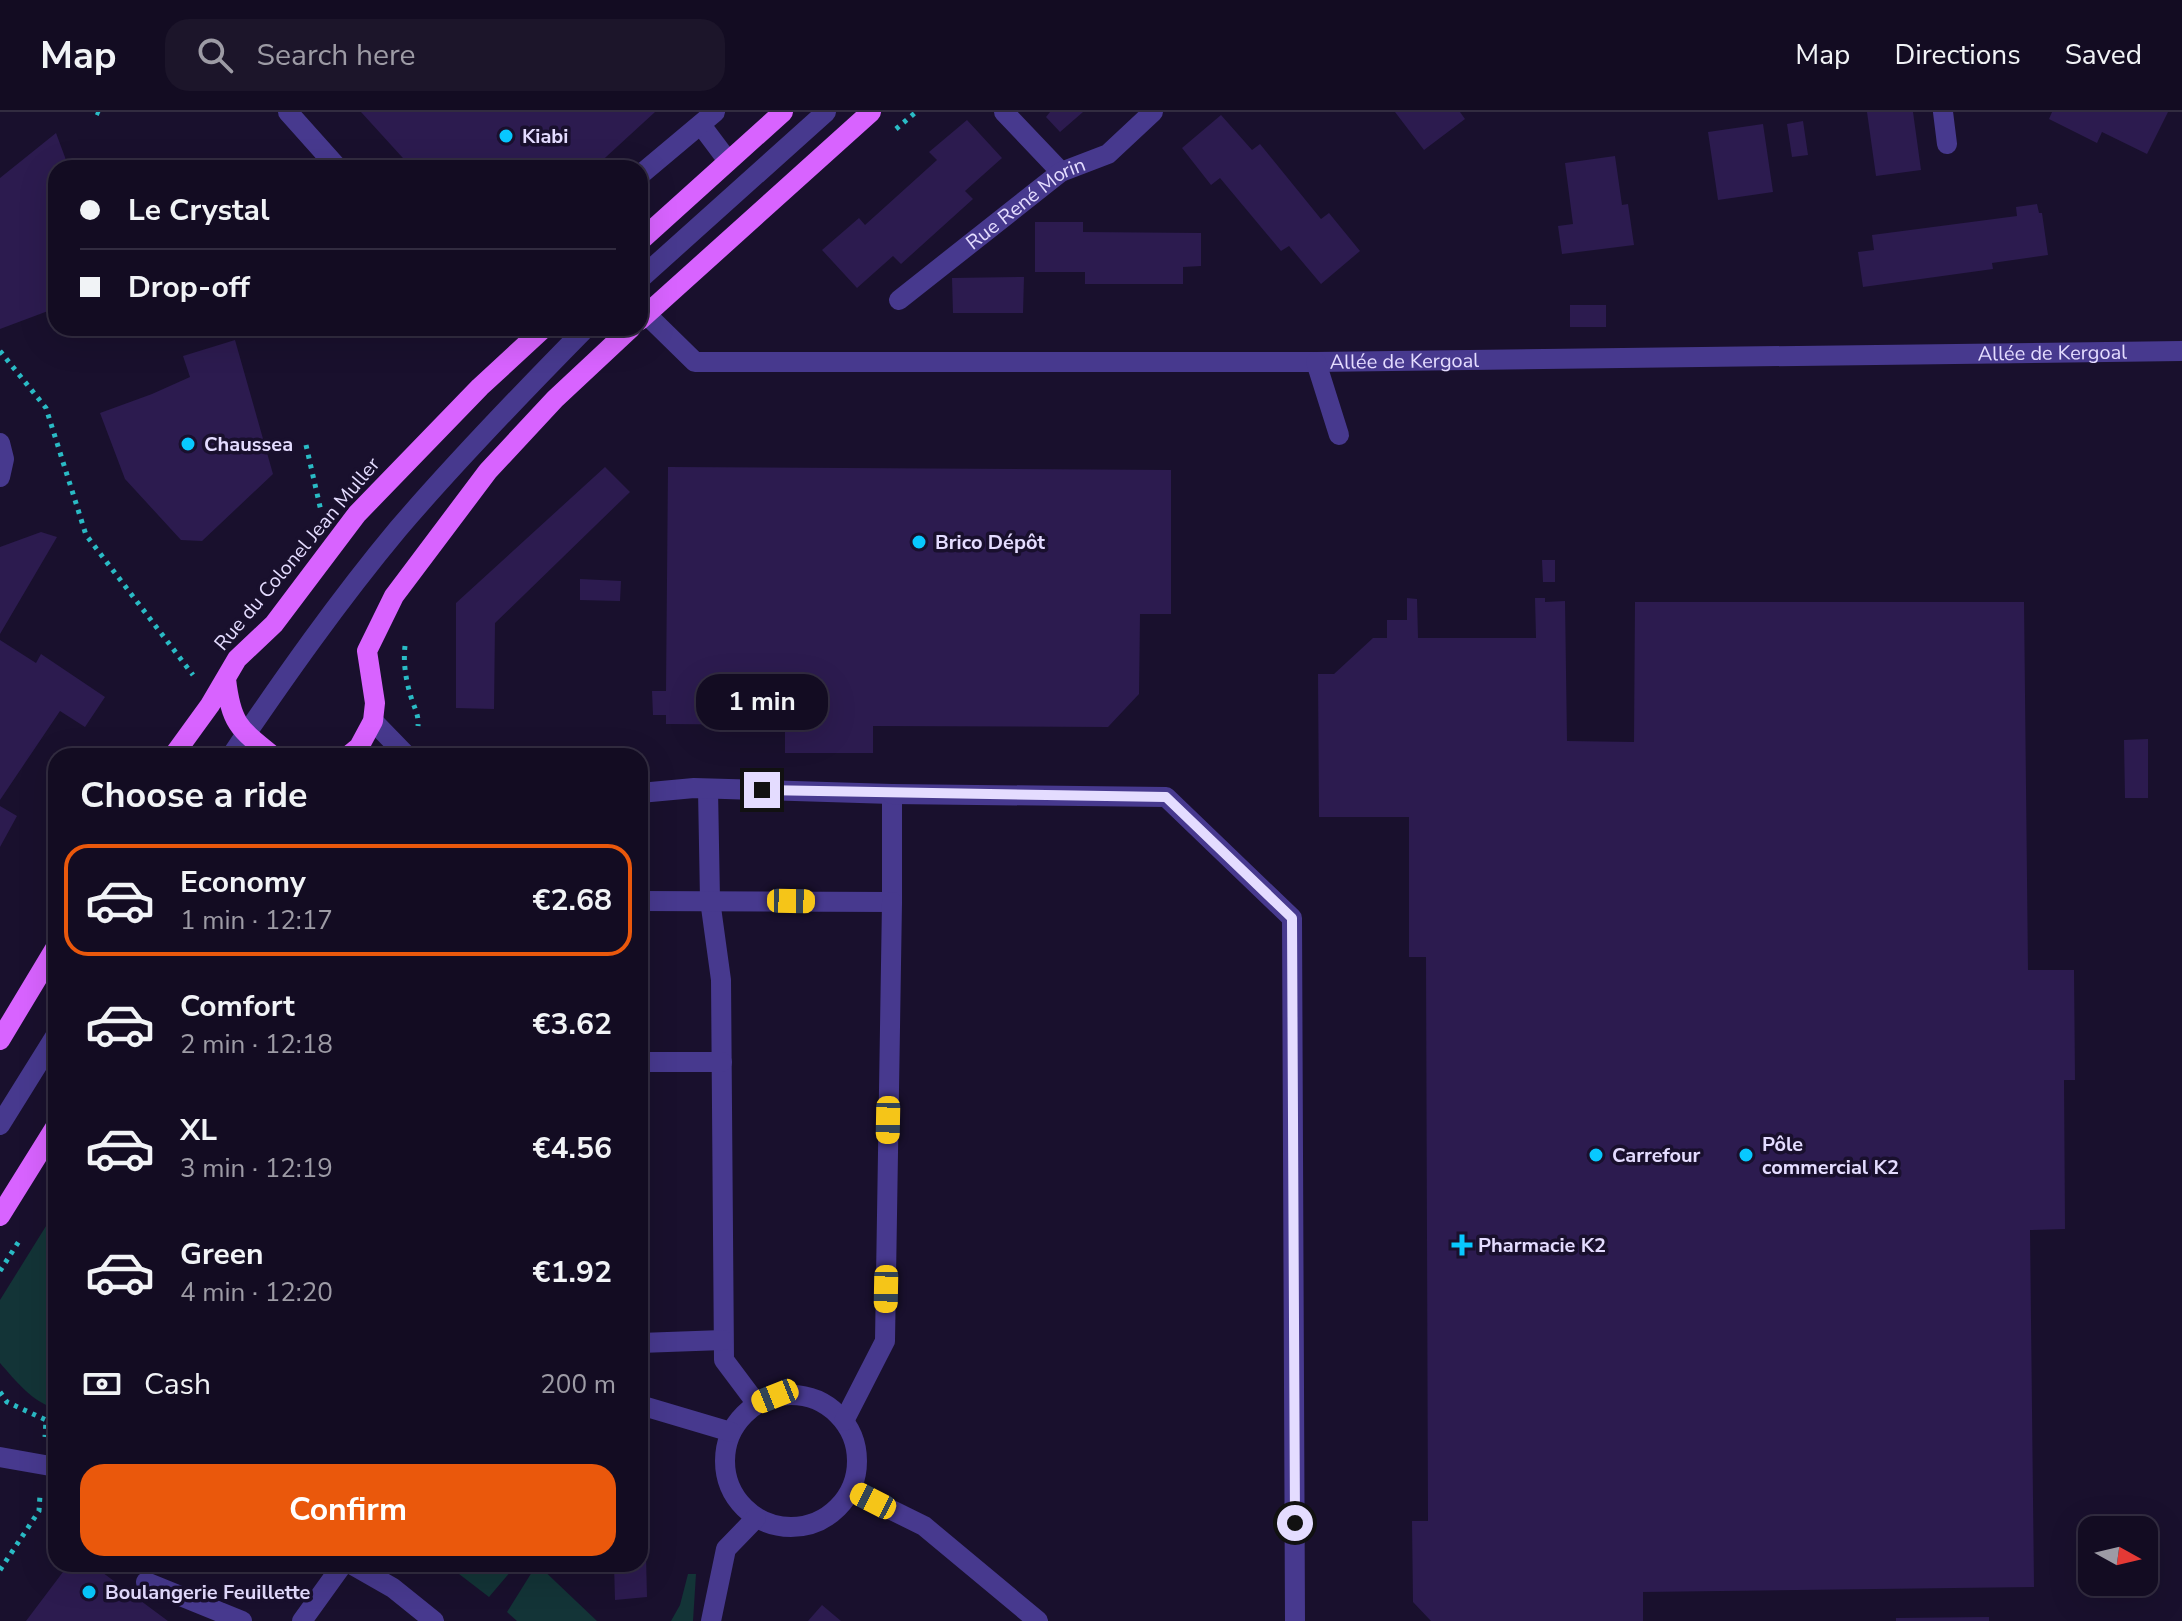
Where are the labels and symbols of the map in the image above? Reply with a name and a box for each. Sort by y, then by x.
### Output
place label: Kiabi [522,123,568,150]
marker: Kiabi [497,127,515,145]
street label: Rue René Morin [960,150,1089,256]
street label: Allée de Kergoal [1977,338,2127,367]
street label: Allée de Kergoal [1329,346,1479,375]
place label: Chaussea [204,431,293,458]
marker: Chaussea [179,435,197,453]
street label: Rue du Colonel Jean Muller [208,452,386,656]
place label: Brico Dépôt [935,529,1045,556]
marker: Brico Dépôt [910,533,928,551]
callout: 1 min [696,674,828,730]
route end [744,772,780,808]
car [767,889,815,913]
car [876,1096,900,1144]
place label: Pôle commercial K2 [1762,1131,1899,1181]
place label: Carrefour [1612,1142,1701,1169]
marker: Carrefour [1587,1146,1605,1164]
marker: Pôle commercial K2 [1737,1146,1755,1164]
place label: Pharmacie K2 [1478,1232,1606,1259]
marker: Pharmacie K2 [1453,1236,1471,1254]
car [874,1265,898,1313]
car [748,1376,802,1416]
car [846,1479,900,1523]
route start [1277,1505,1313,1541]
north arrow [2078,1516,2158,1596]
place label: Boulangerie Feuillette [105,1579,311,1606]
marker: Boulangerie Feuillette [80,1583,98,1601]

